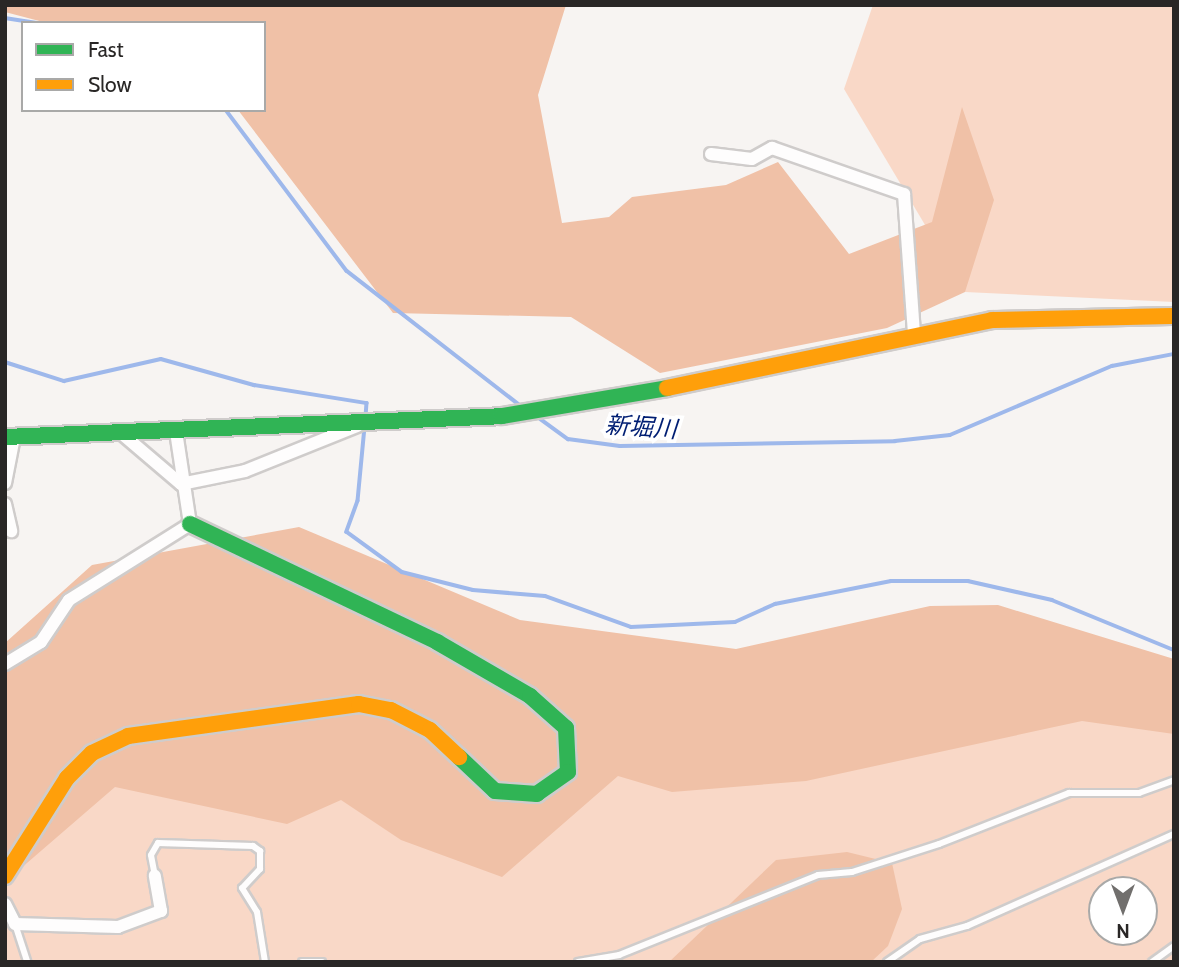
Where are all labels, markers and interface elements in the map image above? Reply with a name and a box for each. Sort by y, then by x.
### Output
legend [21,21,266,112]
text: Fast [88,37,124,62]
text: Slow [88,72,132,97]
water label: 新堀川 [604,410,678,444]
north arrow [1088,876,1158,946]
text: N [1116,919,1130,942]

